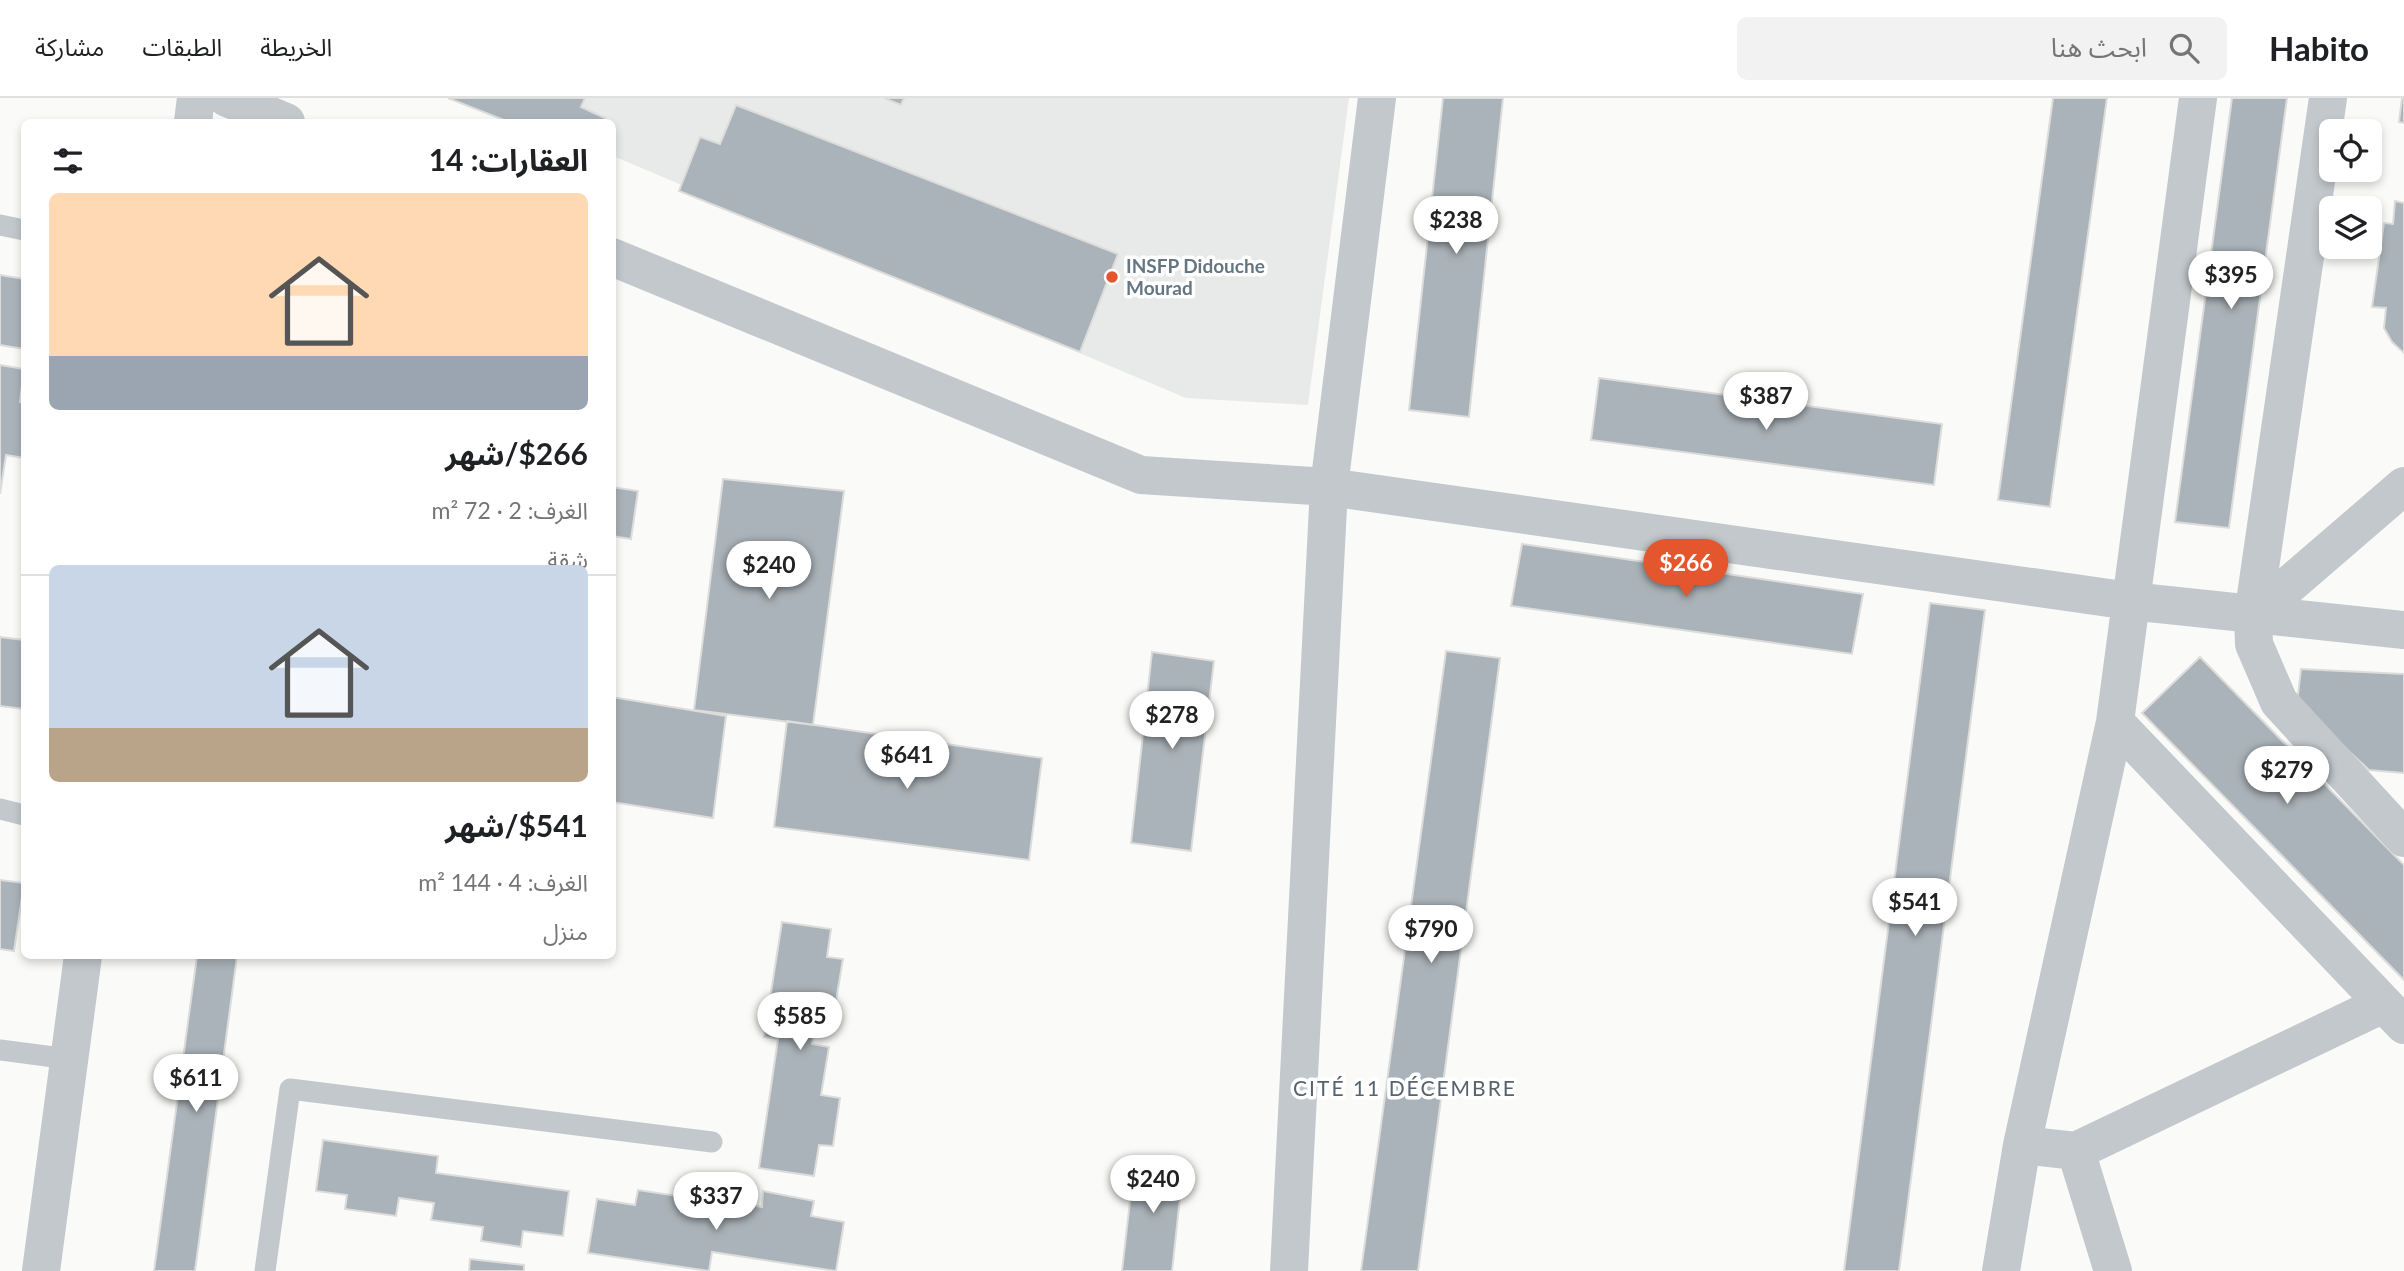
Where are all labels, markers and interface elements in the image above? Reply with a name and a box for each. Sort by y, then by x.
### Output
search box [1737,17,2227,80]
text: Habito [2269,28,2369,68]
icon: search [2165,29,2203,67]
text: ابحث هنا [2051,31,2147,63]
text: مشاركة [35,32,104,61]
text: الطبقات [142,32,222,61]
text: الخريطة [260,32,332,61]
map controls [2319,119,2382,259]
button: locate [2319,119,2382,182]
text: العقارات: 14 [429,141,588,177]
icon: filters [49,142,87,180]
button: layers [2319,196,2382,259]
pin: $238 [1415,197,1497,256]
text: $238 [1429,205,1483,233]
icon: home [256,238,382,364]
pin: $395 [2190,252,2272,311]
place label: INSFP Didouche Mourad [1126,254,1265,299]
text: $395 [2204,260,2258,288]
marker: INSFP Didouche Mourad [1104,269,1120,285]
pin: $387 [1725,372,1807,432]
text: $387 [1739,381,1793,409]
text: $266/شهر [445,435,588,471]
text: الغرف: 2 · 72 m² [432,496,588,524]
pin: $266 [1645,540,1727,599]
pin: $240 [728,542,810,601]
text: شقة [547,545,588,573]
text: $266 [1659,548,1713,576]
text: $240 [742,550,796,578]
icon: home [256,610,382,736]
pin: $278 [1131,692,1213,751]
text: $278 [1145,700,1199,728]
pin: $641 [866,732,948,791]
text: $641 [880,740,934,768]
pin: $279 [2246,746,2328,806]
text: $279 [2260,755,2314,783]
text: $541/شهر [445,807,588,843]
text: الغرف: 4 · 144 m² [418,868,588,896]
pin: $541 [1874,878,1956,938]
text: $541 [1888,887,1942,915]
pin: $790 [1390,906,1472,965]
text: $790 [1404,914,1458,942]
text: منزل [543,917,588,945]
pin: $585 [759,992,841,1052]
text: $585 [773,1001,827,1029]
pin: $611 [155,1054,237,1114]
text: $611 [169,1063,223,1091]
district label: CITÉ 11 DÉCEMBRE [1293,1075,1517,1100]
pin: $240 [1112,1156,1194,1215]
text: $240 [1126,1164,1180,1192]
pin: $337 [675,1172,757,1232]
text: $337 [689,1181,743,1209]

